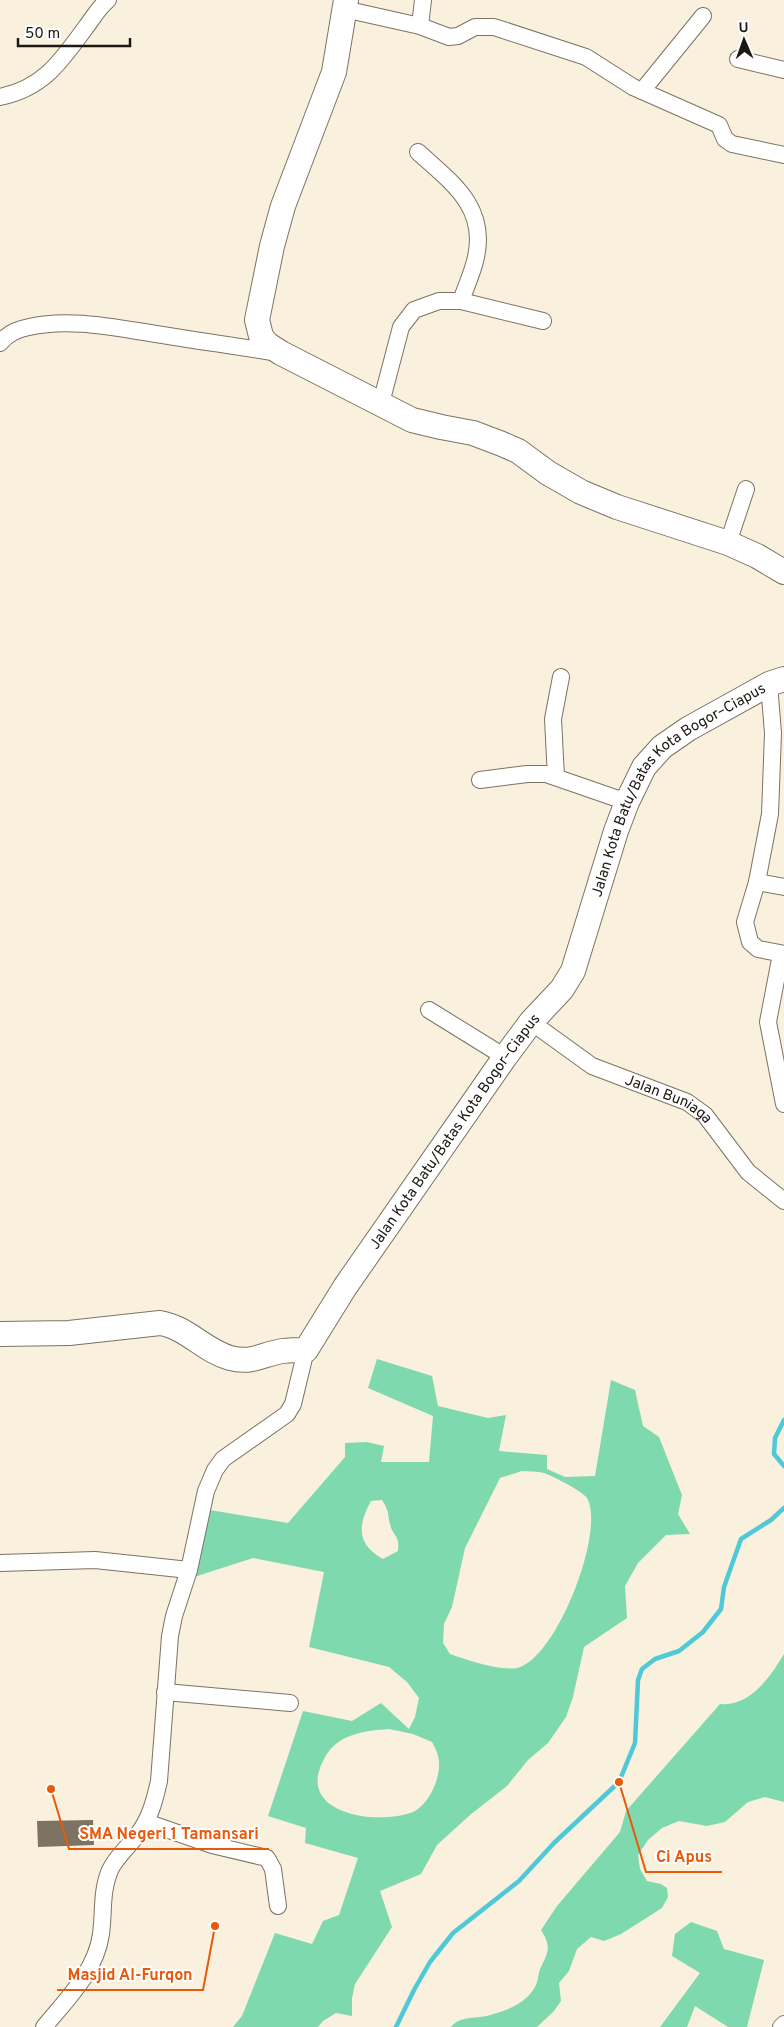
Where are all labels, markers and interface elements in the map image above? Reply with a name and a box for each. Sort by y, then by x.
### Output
scale bar [18,15,130,47]
north arrow [719,15,769,65]
text: U [738,20,749,37]
text: 50 m [25,25,60,44]
street label: Jalan Kota Batu/Batas Kota Bogor–Ciapus [588,680,770,900]
street label: Jalan Kota Batu/Batas Kota Bogor–Ciapus [366,1010,545,1254]
street label: Jalan Buniaga [622,1071,716,1128]
callout: SMA Negeri 1 Tamansari [69,1818,269,1849]
text: SMA Negeri 1 Tamansari [79,1825,259,1845]
callout: Ci Apus [646,1841,722,1872]
text: Ci Apus [656,1848,712,1868]
callout: Masjid Al-Furqon [57,1959,203,1990]
text: Masjid Al-Furqon [67,1966,193,1986]

